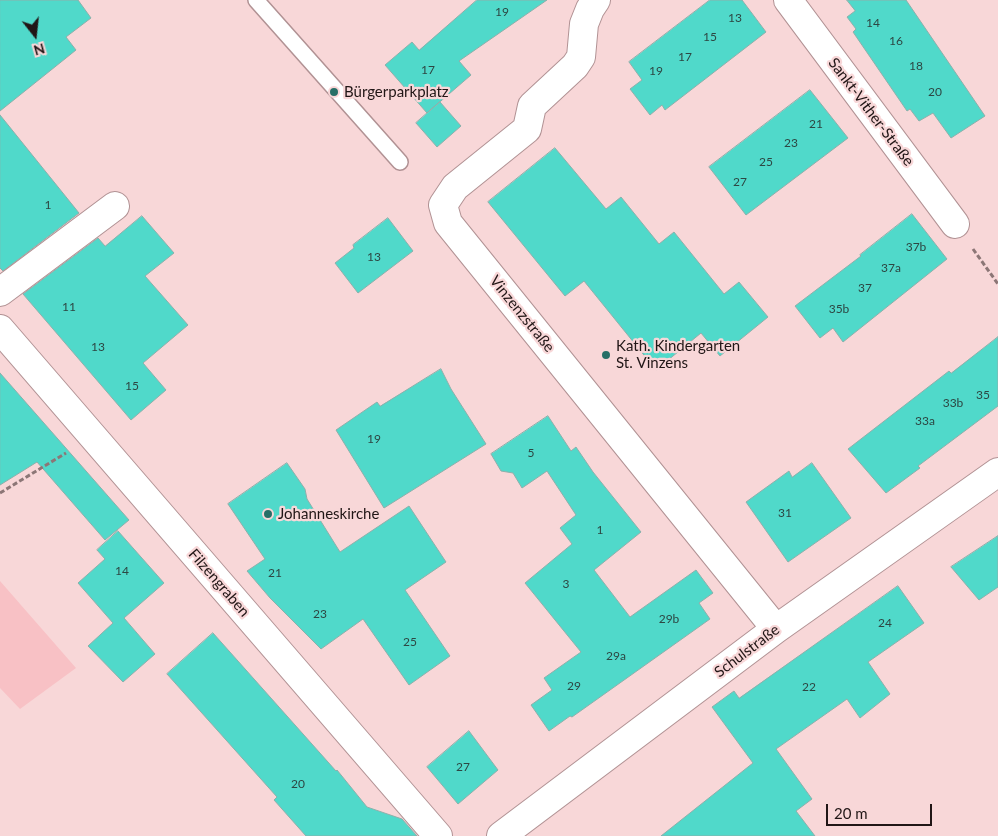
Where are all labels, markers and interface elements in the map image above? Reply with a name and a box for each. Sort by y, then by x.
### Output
house number: 19 [495,5,509,19]
north arrow [10,10,60,60]
house number: 13 [728,11,742,25]
house number: 14 [866,16,880,30]
house number: 15 [703,30,717,44]
house number: 16 [889,34,903,48]
text: N [32,40,47,60]
house number: 17 [678,50,692,64]
street label: Sankt-Vither-Straße [824,54,918,170]
house number: 18 [909,59,923,73]
house number: 17 [421,63,435,77]
house number: 19 [649,64,663,78]
place label: Bürgerparkplatz [344,83,449,101]
house number: 20 [928,85,942,99]
marker: Bürgerparkplatz [328,86,340,98]
house number: 21 [809,117,823,131]
house number: 23 [784,136,798,150]
house number: 25 [759,155,773,169]
house number: 27 [733,175,747,189]
house number: 1 [45,198,51,212]
house number: 37b [906,240,926,254]
house number: 13 [367,250,381,264]
house number: 37a [881,261,901,275]
street label: Vinzenzstraße [486,272,558,356]
house number: 37 [858,281,872,295]
house number: 11 [62,300,76,314]
house number: 35b [829,302,849,316]
place label: Kath. Kindergarten St. Vinzens [616,337,740,372]
house number: 13 [91,340,105,354]
marker: Kath. Kindergarten St. Vinzens [600,349,612,361]
house number: 15 [125,379,139,393]
house number: 35 [976,388,990,402]
house number: 33b [943,396,963,410]
house number: 33a [915,414,935,428]
house number: 19 [367,432,381,446]
house number: 5 [528,446,534,460]
place label: Johanneskirche [278,505,379,523]
house number: 31 [778,506,792,520]
marker: Johanneskirche [262,508,274,520]
house number: 1 [597,523,603,537]
street label: Filzengraben [185,545,253,621]
house number: 14 [115,564,129,578]
house number: 21 [268,566,282,580]
house number: 3 [563,577,569,591]
house number: 23 [313,607,327,621]
house number: 29b [659,612,679,626]
house number: 24 [878,616,892,630]
street label: Schulstraße [711,621,783,681]
house number: 25 [403,635,417,649]
house number: 29a [606,649,626,663]
house number: 29 [567,679,581,693]
house number: 22 [802,680,816,694]
house number: 27 [456,760,470,774]
house number: 20 [291,777,305,791]
scale bar [828,794,934,826]
text: 20 m [834,804,868,822]

